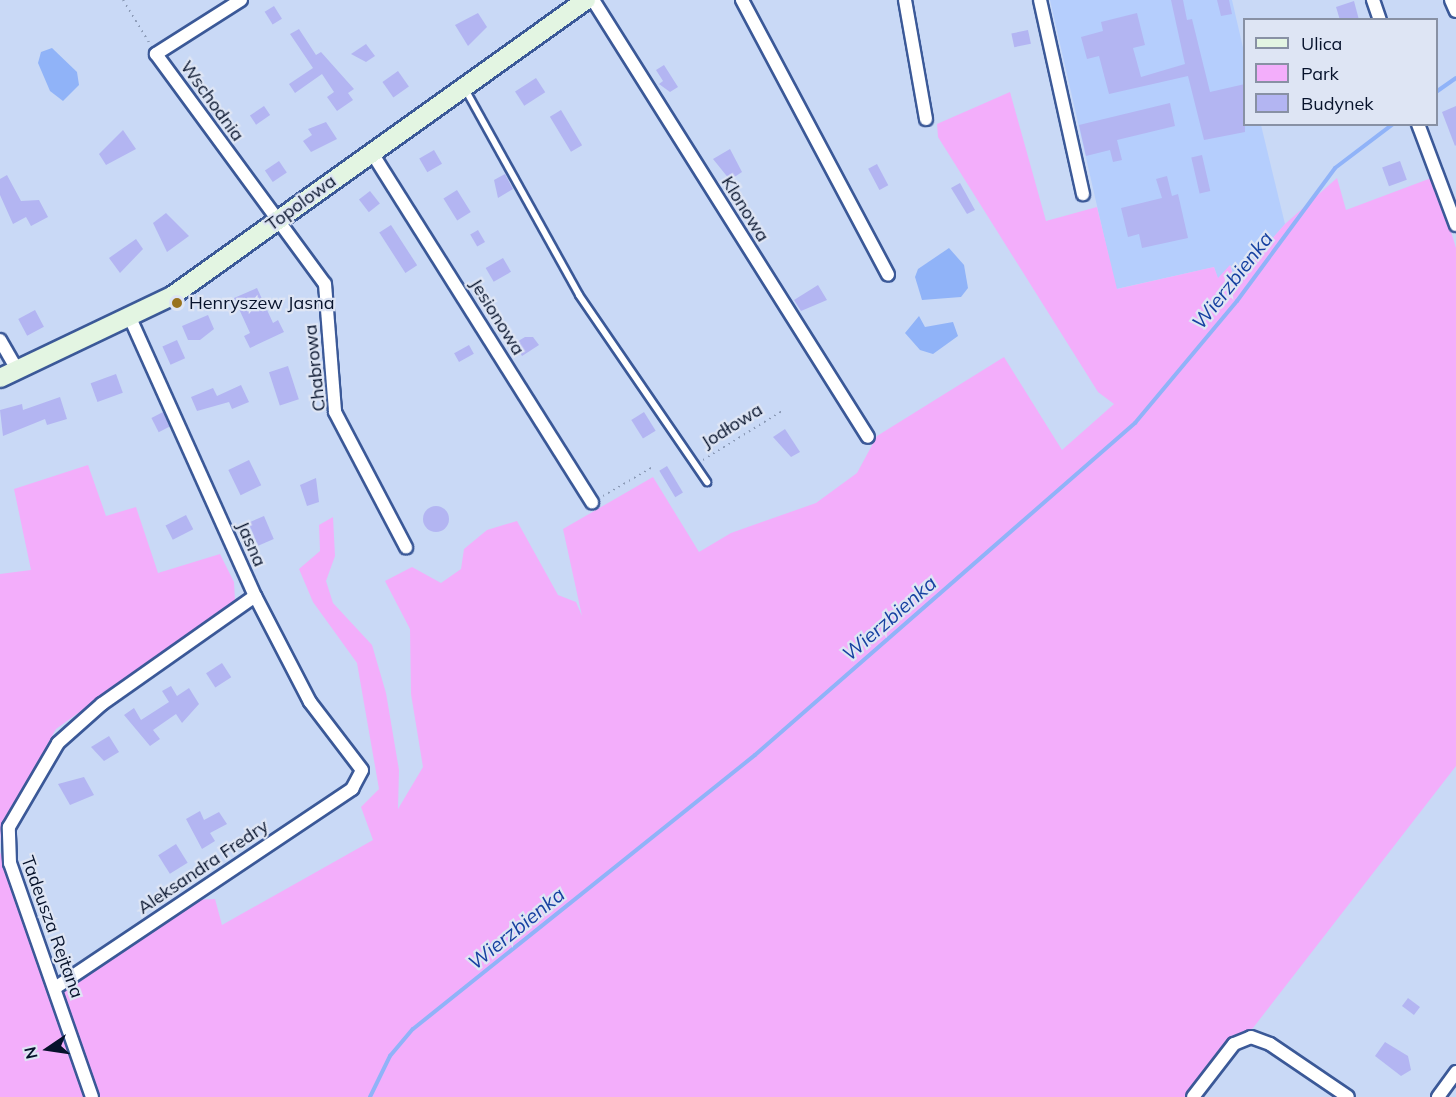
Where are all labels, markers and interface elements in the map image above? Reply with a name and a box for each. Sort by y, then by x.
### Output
legend [1243,18,1438,126]
text: Ulica [1301,32,1342,55]
street label: Wschodnia [176,57,248,145]
text: Park [1301,62,1339,85]
text: Budynek [1301,92,1374,115]
street label: Topolowa [262,170,340,236]
street label: Klonowa [717,172,773,246]
water label: Wierzbienka [1186,226,1278,334]
street label: Jesionowa [465,275,529,359]
place label: Henryszew Jasna [189,292,335,314]
marker: Henryszew Jasna [170,296,184,310]
street label: Chabrowa [300,323,330,413]
street label: Jodłowa [698,399,766,453]
street label: Jasna [232,518,270,570]
water label: Wierzbienka [837,571,941,665]
street label: Aleksandra Fredry [134,815,272,919]
street label: Tadeusza Rejtana [16,853,88,1001]
water label: Wierzbienka [463,882,569,974]
north arrow [18,1019,78,1079]
text: N [19,1045,42,1061]

